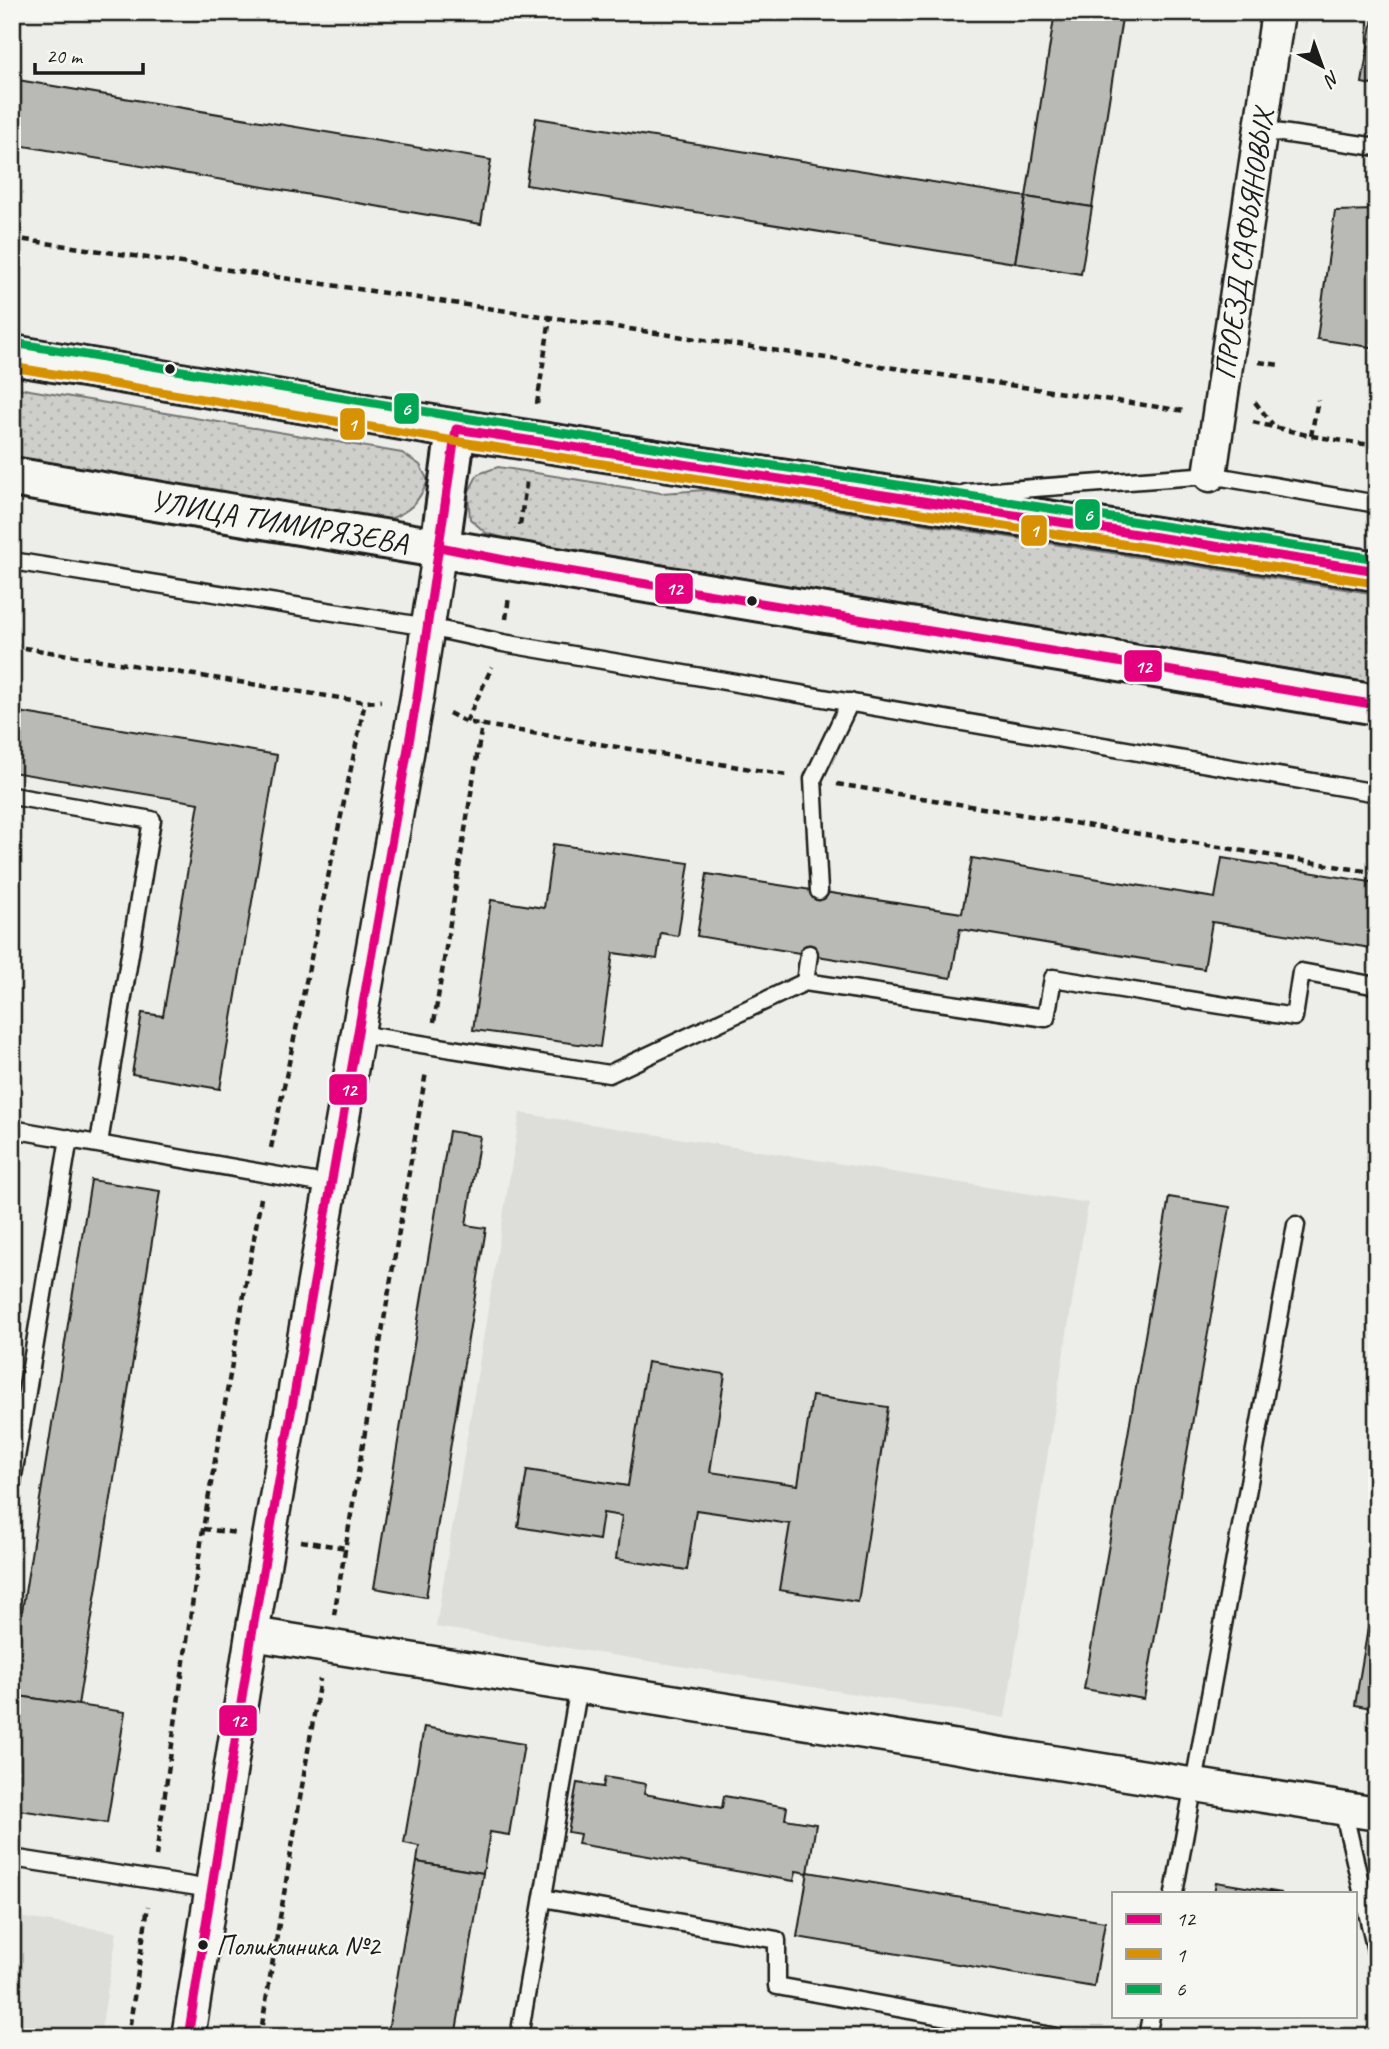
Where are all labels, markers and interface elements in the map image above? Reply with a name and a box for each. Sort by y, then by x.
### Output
scale bar [35,32,144,76]
north arrow [1288,32,1358,102]
text: 20 m [46,43,84,69]
text: N [1318,65,1345,93]
street label: ПРОЕЗД САФЬЯНОВЫХ [1205,103,1283,382]
unlabelled marker [163,362,177,376]
line badge: 6 [393,392,420,425]
text: 6 [402,397,413,421]
line badge: 1 [339,407,366,441]
text: 1 [348,413,359,437]
street label: УЛИЦА ТИМИРЯЗЕВА [148,482,411,562]
line badge: 6 [1074,498,1101,531]
text: 6 [1084,503,1095,527]
line badge: 1 [1020,514,1048,547]
text: 1 [1030,519,1041,543]
line badge: 12 [654,572,694,605]
text: 12 [665,577,685,601]
unlabelled marker [745,594,759,608]
line badge: 12 [1123,649,1163,683]
text: 12 [1134,655,1154,679]
line badge: 12 [328,1073,368,1106]
text: 12 [339,1078,359,1102]
line badge: 12 [218,1704,258,1737]
text: 12 [229,1709,249,1733]
legend [1112,1892,1358,2018]
text: 12 [1176,1906,1196,1932]
place label: Поликлиника №2 [216,1928,382,1963]
marker: Поликлиника №2 [196,1938,210,1952]
text: 1 [1176,1942,1187,1968]
text: 6 [1176,1976,1186,2002]

